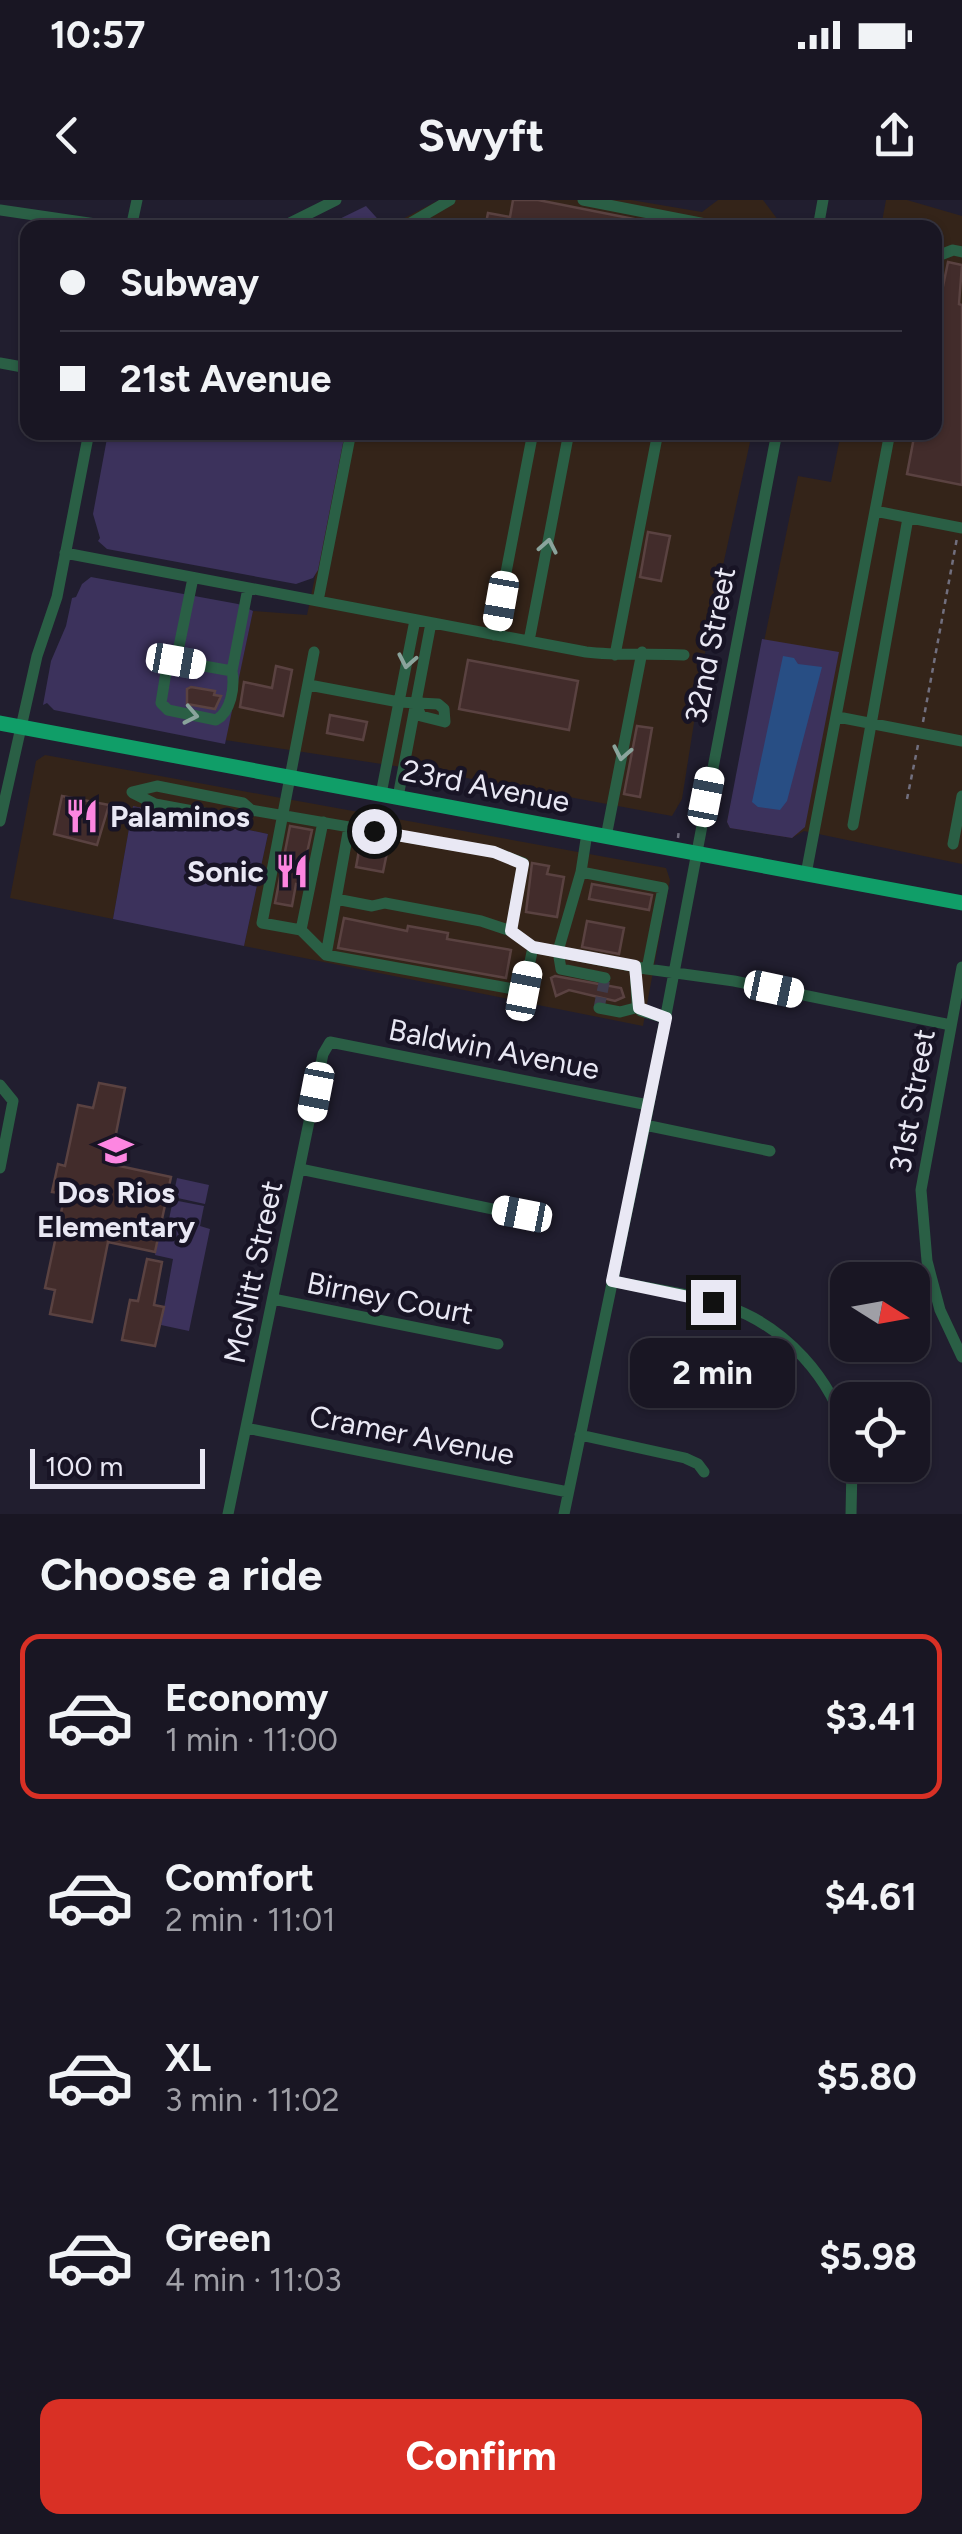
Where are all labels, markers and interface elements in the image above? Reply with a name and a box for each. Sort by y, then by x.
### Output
text: 10:57 [50,12,145,58]
icon: back [40,108,95,163]
text: Swyft [418,108,544,162]
icon: share [867,108,922,163]
text: Subway [120,260,259,306]
text: 21st Avenue [120,356,331,402]
one-way arrow [536,537,557,554]
street label: 32nd Street [677,564,743,726]
car [481,569,521,633]
car [144,641,208,681]
one-way arrow [397,652,418,669]
one-way arrow [182,703,199,724]
one-way arrow [612,745,633,761]
street label: 23rd Avenue [399,752,573,820]
car [686,765,726,829]
restaurant icon: Palaminos [63,797,101,835]
place label: Palaminos [110,798,250,835]
route start [352,809,397,854]
restaurant icon: Sonic [273,852,311,890]
place label: Sonic [187,853,264,890]
car [504,959,544,1023]
car [742,968,806,1010]
street label: Baldwin Avenue [385,1010,603,1088]
street label: 31st Street [881,1026,943,1176]
car [296,1060,336,1124]
school or university icon: Dos Rios Elementary [97,1131,135,1169]
place label: Dos Rios Elementary [37,1174,196,1245]
street label: McNitt Street [216,1177,290,1367]
car [490,1194,554,1234]
north arrow [830,1262,930,1362]
map controls [830,1262,930,1482]
street label: Birney Court [304,1264,476,1332]
route end [691,1280,736,1325]
callout: 2 min [630,1337,796,1407]
text: 2 min [672,1354,753,1392]
button: locate [830,1382,930,1482]
street label: Cramer Avenue [306,1397,518,1473]
scale bar [30,1444,205,1488]
text: 100 m [45,1449,123,1483]
text: Choose a ride [40,1547,322,1601]
icon: car [45,1672,135,1762]
text: Economy [165,1675,328,1721]
text: $3.41 [825,1694,917,1740]
text: 1 min · 11:00 [165,1721,338,1759]
icon: car [45,1852,135,1942]
text: Comfort [165,1855,314,1901]
text: $4.61 [824,1874,917,1920]
text: 2 min · 11:01 [165,1901,336,1939]
icon: car [45,2032,135,2122]
text: XL [165,2035,211,2081]
text: $5.80 [817,2054,917,2100]
text: 3 min · 11:02 [165,2081,340,2119]
icon: car [45,2212,135,2302]
text: Green [165,2215,271,2261]
text: $5.98 [819,2234,917,2280]
text: 4 min · 11:03 [165,2261,342,2299]
button: Confirm [40,2399,922,2514]

